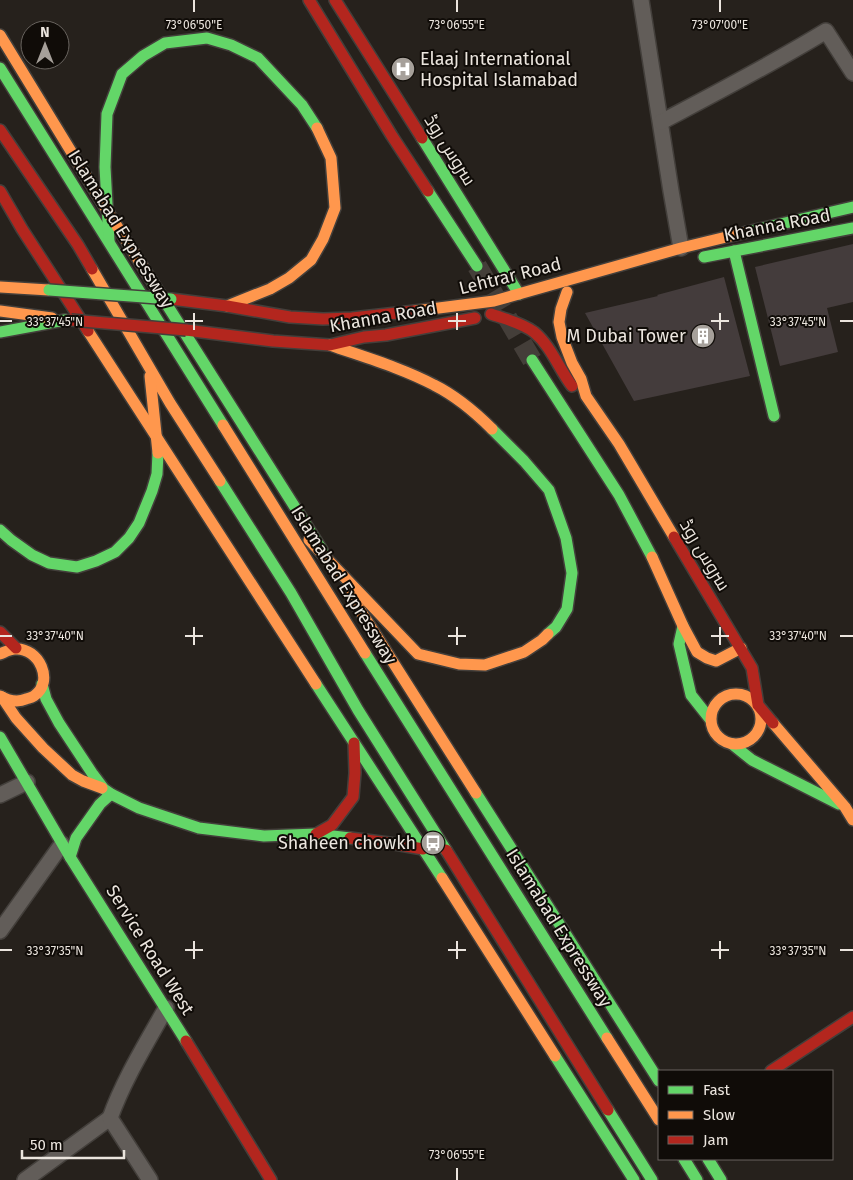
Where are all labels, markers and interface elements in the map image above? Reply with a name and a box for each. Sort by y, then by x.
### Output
text: 73°06'50"E [166,18,222,32]
text: 73°06'55"E [429,18,485,32]
text: 73°07'00"E [692,18,748,32]
north arrow [20,20,70,70]
text: N [40,24,50,41]
place label: Elaaj International Hospital Islamabad [420,48,578,91]
hospital icon: Elaaj International Hospital Islamabad [390,56,416,82]
street label: سروس روڈ [420,110,480,190]
street label: Islamabad Expressway [63,146,179,312]
street label: Khanna Road [722,204,832,246]
street label: Lehtrar Road [457,253,563,299]
street label: Khanna Road [328,297,438,337]
text: 33°37'45"N [27,315,83,329]
text: 33°37'45"N [770,315,826,329]
building icon: M Dubai Tower [690,323,716,349]
place label: M Dubai Tower [567,325,686,347]
street label: Islamabad Expressway [286,502,402,668]
street label: سروس روڈ [675,515,735,595]
text: 33°37'40"N [26,629,84,643]
text: 33°37'40"N [769,629,827,643]
bus stop icon: Shaheen chowkh [420,830,446,856]
place label: Shaheen chowkh [278,832,416,854]
street label: Islamabad Expressway [501,845,617,1011]
street label: Service Road West [101,881,199,1019]
text: 33°37'35"N [27,944,83,958]
text: 33°37'35"N [770,944,826,958]
legend [658,1070,833,1160]
text: Fast [703,1081,730,1099]
text: Slow [703,1106,735,1124]
scale bar [22,1128,125,1160]
text: Jam [703,1131,729,1149]
text: 50 m [30,1136,63,1154]
text: 73°06'55"E [429,1148,485,1162]

